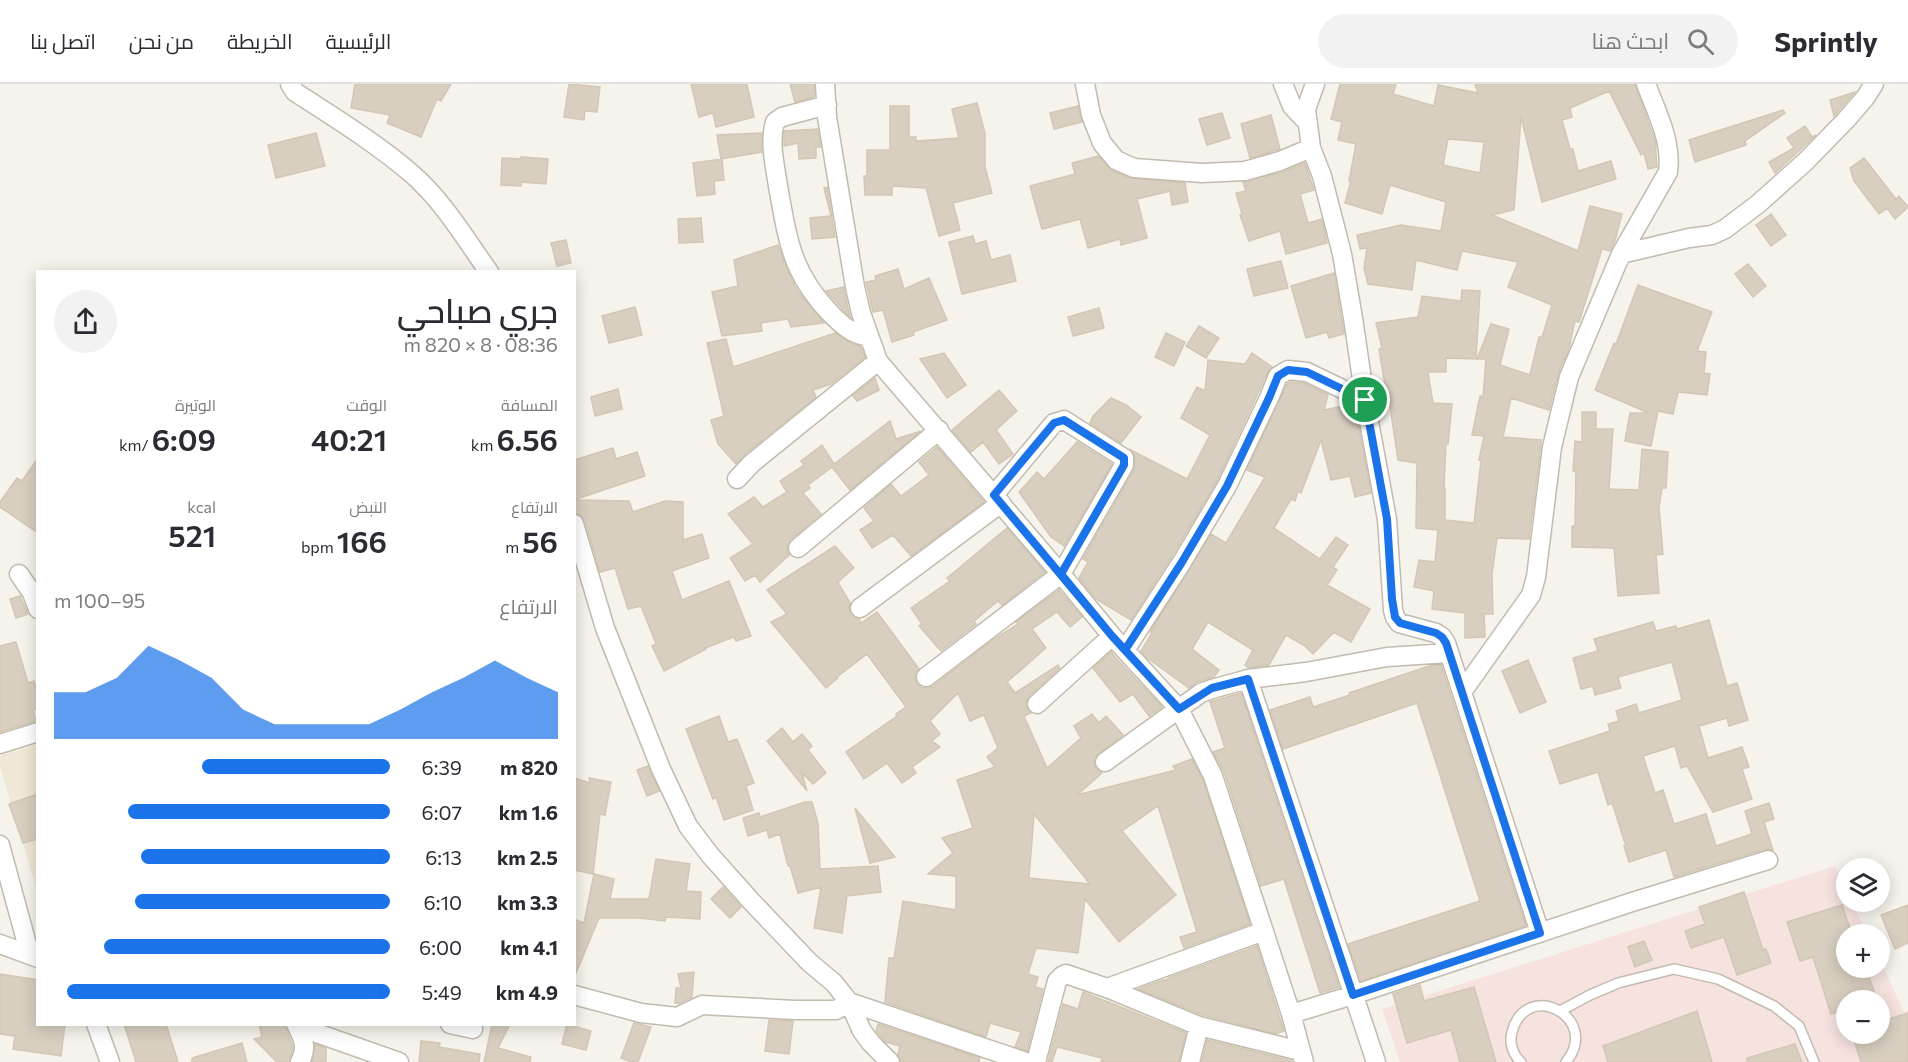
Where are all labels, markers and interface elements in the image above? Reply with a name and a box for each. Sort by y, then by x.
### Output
search box [1318,14,1738,68]
text: Sprintly [1774,24,1878,58]
icon: search [1684,25,1717,58]
text: ابحث هنا [1592,27,1669,54]
text: اتصل بنا [30,28,96,53]
text: من نحن [129,28,194,53]
text: الخريطة [227,28,293,53]
text: الرئيسية [326,28,391,53]
text: جري صباحي [397,289,558,330]
button: share [54,290,117,353]
text: 08:36 · 8 × 820 m [404,332,558,356]
pin [1339,374,1390,425]
icon: arrive [1348,383,1381,416]
text: الوتيرة [175,395,216,414]
text: الوقت [346,395,387,414]
text: المسافة [501,395,558,414]
text: 6:09 [152,420,216,457]
text: 40:21 [311,420,387,457]
text: 6.56 [497,420,558,457]
text: /km [119,435,152,454]
text: km [471,435,497,454]
text: kcal [187,497,216,516]
text: النبض [349,497,387,516]
text: الارتفاع [511,497,558,516]
text: 521 [168,516,216,553]
text: 166 [337,522,387,559]
text: 56 [522,522,558,559]
text: bpm [301,537,337,556]
text: m [505,537,522,556]
text: 95–100 m [54,588,145,612]
text: الارتفاع [499,594,558,618]
text: 6:39 [422,755,462,779]
text: 820 m [500,755,558,779]
text: 6:07 [422,800,462,824]
text: 1.6 km [499,800,558,824]
text: 6:13 [425,845,462,869]
text: 2.5 km [497,845,558,869]
map controls [1836,858,1890,1044]
button: layers [1836,858,1890,912]
text: 6:10 [424,890,462,914]
text: 3.3 km [497,890,558,914]
button: + [1836,924,1890,978]
text: 6:00 [419,935,462,959]
text: 4.1 km [500,935,558,959]
text: 5:49 [422,980,462,1004]
text: 4.9 km [496,980,558,1004]
button: − [1836,990,1890,1044]

